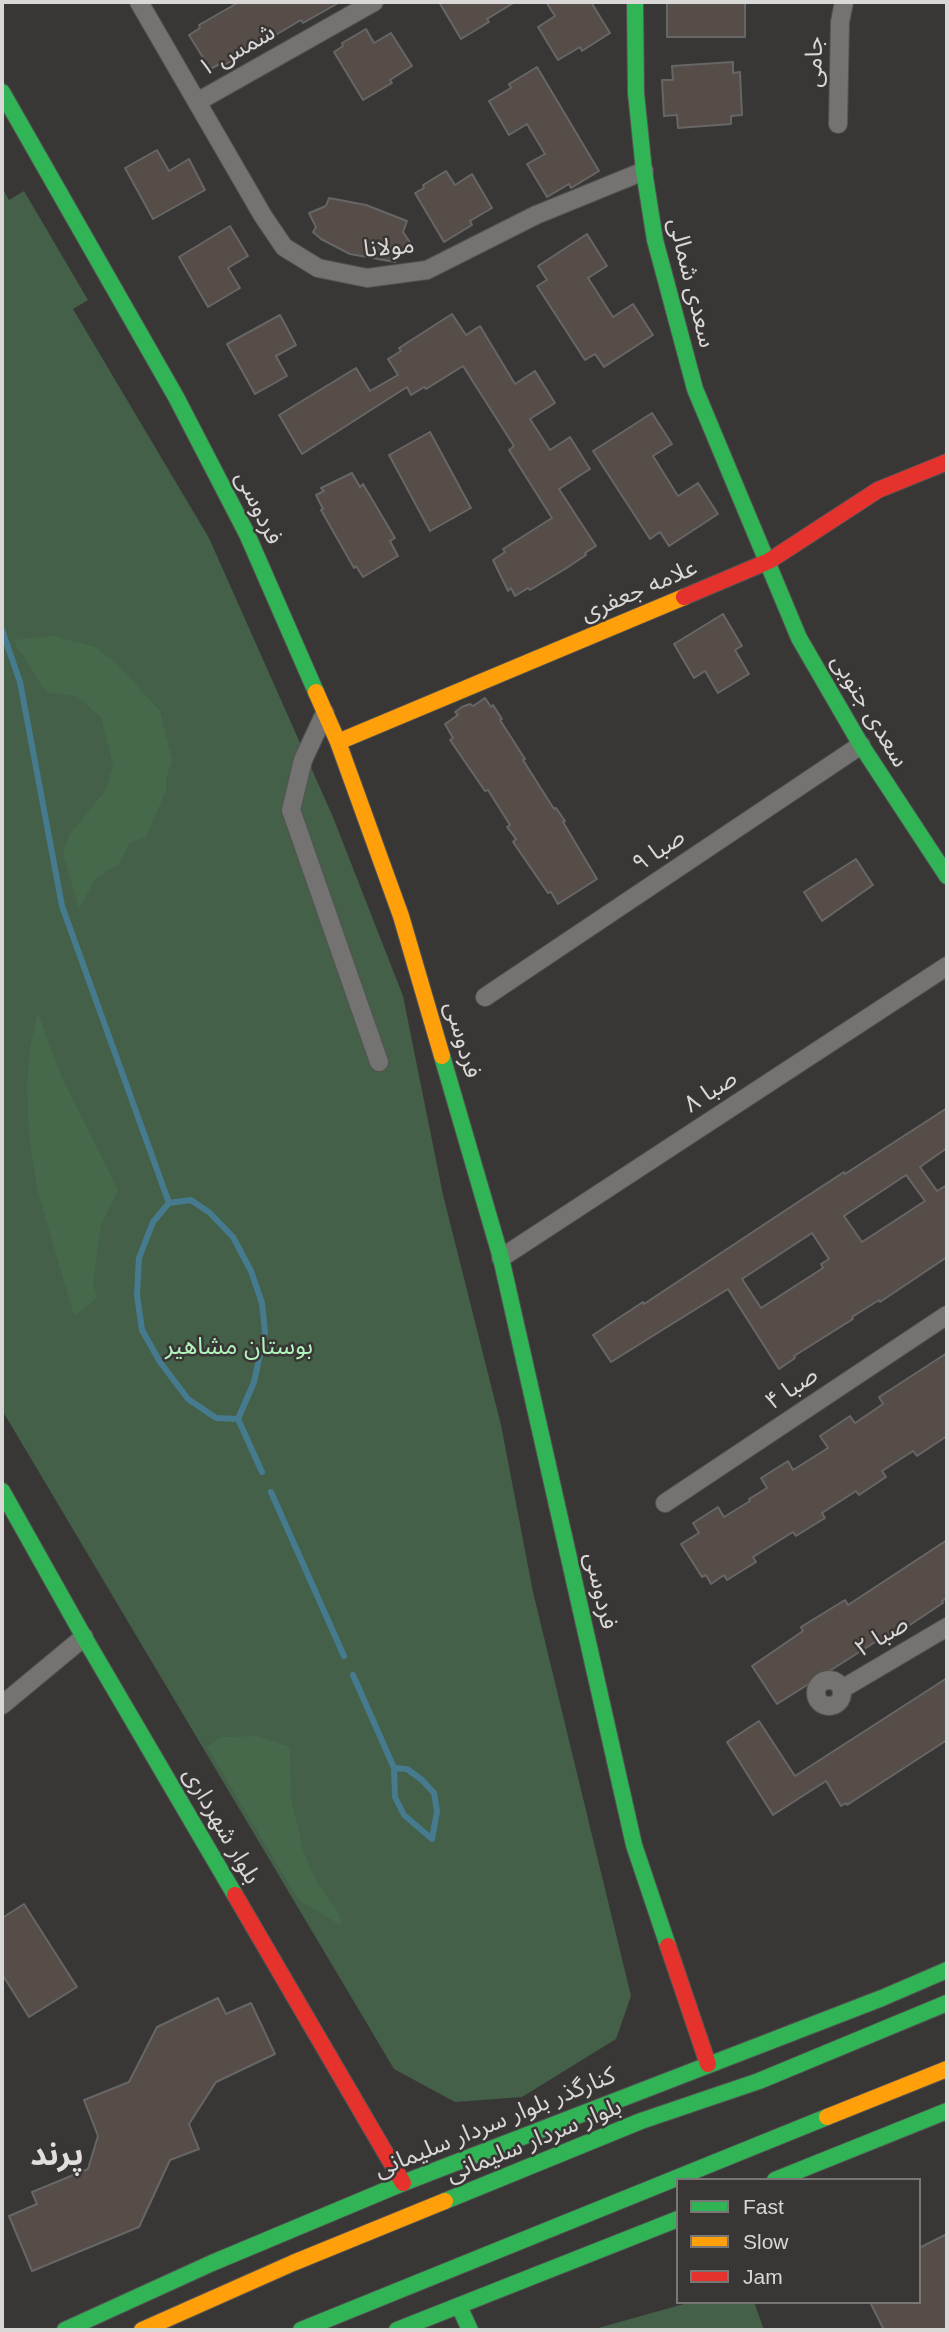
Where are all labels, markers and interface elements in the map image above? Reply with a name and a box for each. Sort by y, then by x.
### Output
street label: شمس ۱ [193,18,281,84]
street label: جامی [800,36,830,88]
street label: سعدی شمالی [661,215,721,351]
street label: مولانا [362,231,416,265]
street label: فردوسی [228,467,288,549]
street label: علامه جعفری [576,554,702,628]
street label: سعدی جنوبی [824,649,914,773]
street label: صبا ۹ [627,823,691,879]
street label: فردوسی [437,998,487,1082]
street label: صبا ۸ [679,1064,743,1120]
park label: بوستان مشاهیر [165,1333,313,1361]
street label: صبا ۴ [760,1361,824,1417]
street label: فردوسی [577,1550,623,1632]
street label: صبا ۲ [850,1610,914,1664]
street label: بلوار شهرداری [176,1762,266,1890]
street label: کنارگذر بلوار سردار سلیمانی [370,2061,620,2185]
street label: بلوار سردار سلیمانی [442,2093,626,2189]
district label: پرند [30,2137,84,2175]
legend [676,2178,921,2304]
text: Fast [743,2195,784,2218]
text: Slow [743,2230,789,2253]
text: Jam [743,2265,783,2288]

